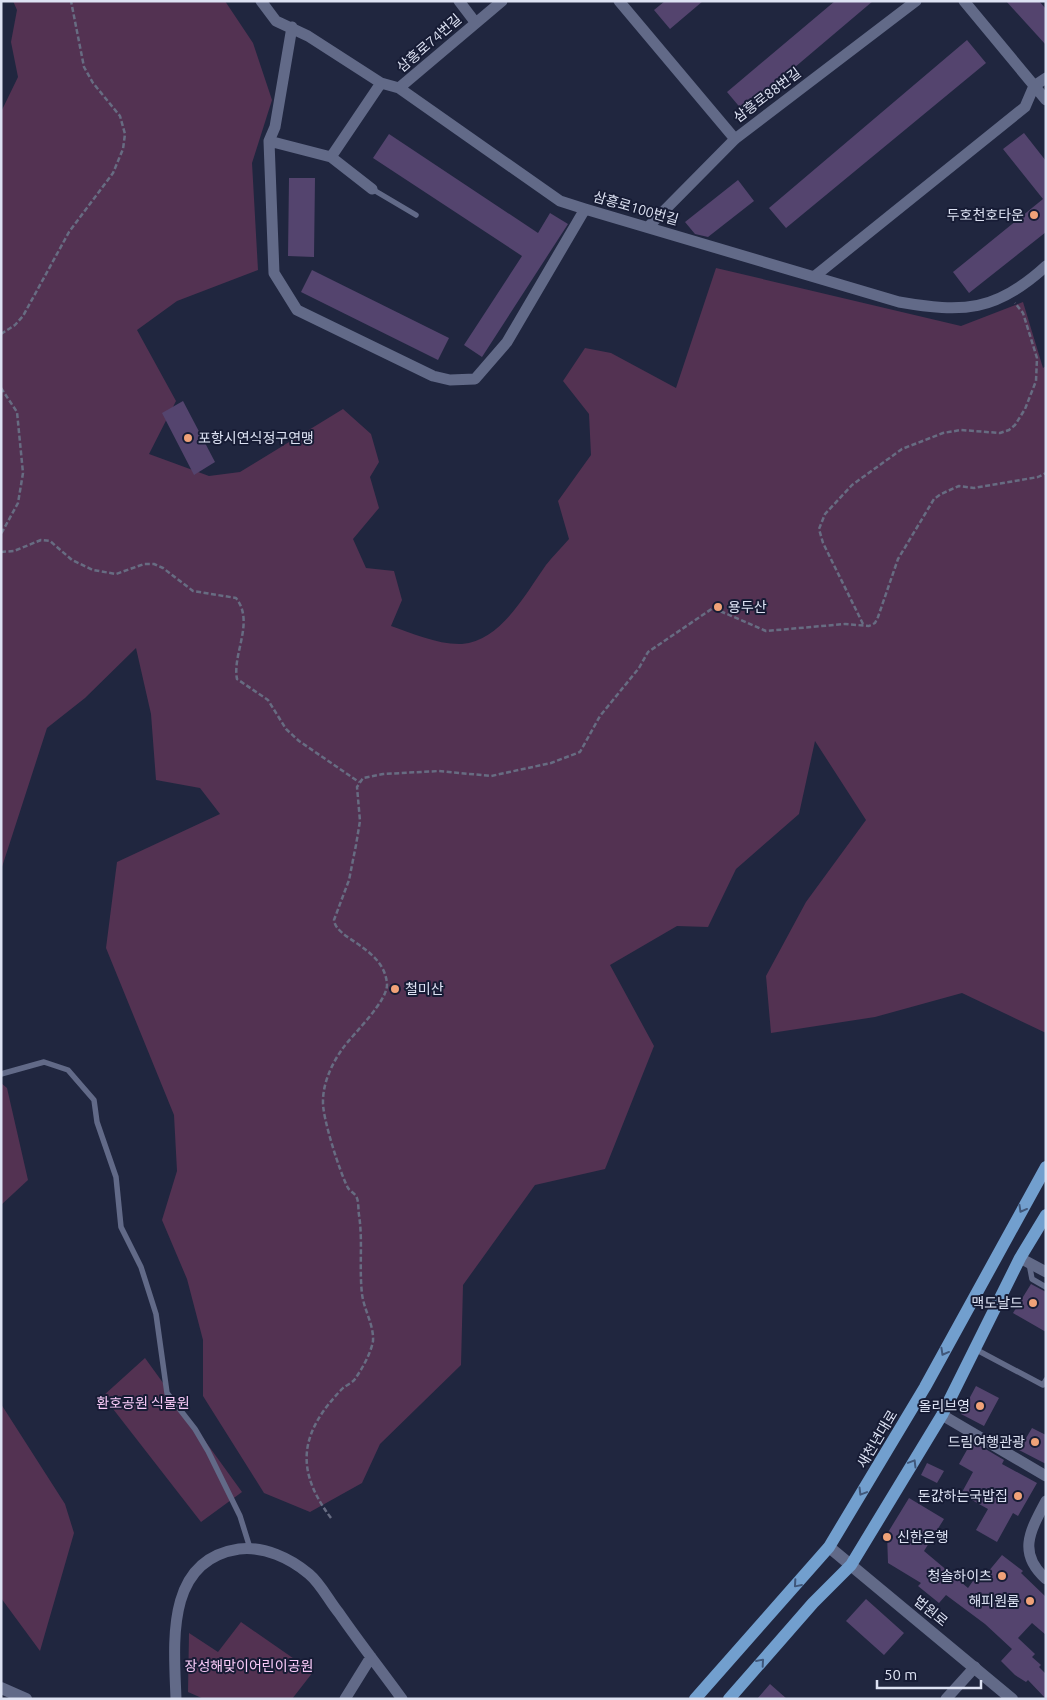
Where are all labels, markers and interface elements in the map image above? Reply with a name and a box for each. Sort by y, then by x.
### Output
street label: 삼흥로74번길 [393,11,465,75]
street label: 삼흥로88번길 [730,64,804,126]
street label: 삼흥로100번길 [591,188,681,228]
place label: 두호천호타운 [947,207,1024,223]
marker: 두호천호타운 [1028,209,1040,221]
place label: 포항시연식정구연맹 [198,430,314,446]
marker: 포항시연식정구연맹 [182,432,194,444]
place label: 용두산 [728,599,767,615]
marker: 용두산 [712,601,724,613]
place label: 철미산 [405,981,444,997]
marker: 철미산 [389,983,401,995]
one-way arrow [1019,1204,1029,1213]
place label: 맥도날드 [971,1295,1023,1311]
marker: 맥도날드 [1027,1297,1039,1309]
one-way arrow [941,1347,951,1356]
park label: 환호공원 식물원 [96,1395,190,1411]
place label: 올리브영 [918,1398,970,1414]
marker: 올리브영 [974,1400,986,1412]
street label: 새천년대로 [854,1407,901,1471]
place label: 드림여행관광 [948,1434,1025,1450]
marker: 드림여행관광 [1029,1436,1041,1448]
one-way arrow [906,1460,916,1469]
one-way arrow [859,1487,869,1496]
place label: 돈값하는국밥집 [918,1488,1008,1504]
marker: 돈값하는국밥집 [1012,1490,1024,1502]
place label: 신한은행 [897,1529,949,1545]
marker: 신한은행 [881,1531,893,1543]
place label: 청솔하이츠 [928,1568,992,1584]
marker: 청솔하이츠 [996,1570,1008,1582]
one-way arrow [794,1578,803,1587]
street label: 법원로 [911,1593,951,1629]
place label: 해피원룸 [968,1593,1020,1609]
marker: 해피원룸 [1024,1595,1036,1607]
park label: 장성해맞이어린이공원 [185,1658,313,1674]
scale bar [877,1658,981,1690]
one-way arrow [756,1659,765,1668]
text: 50 m [884,1666,917,1683]

